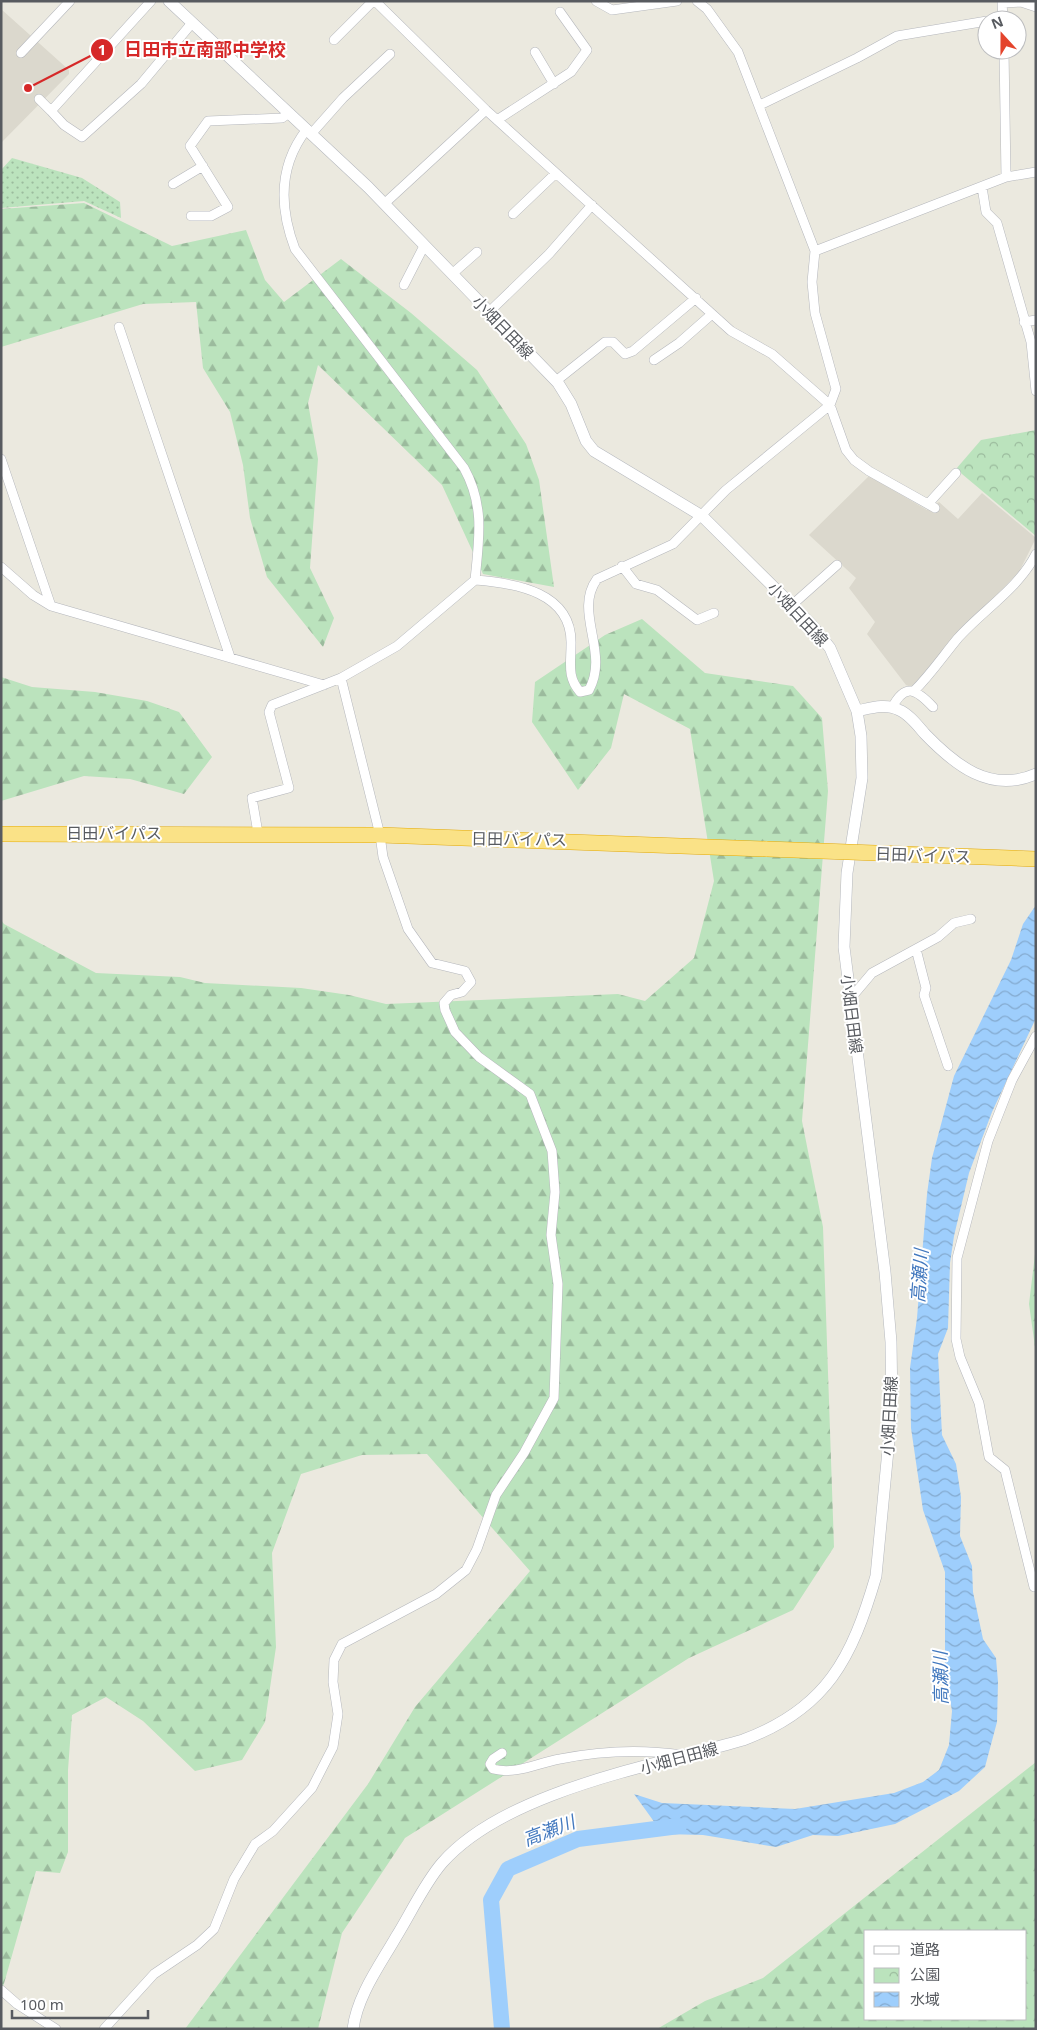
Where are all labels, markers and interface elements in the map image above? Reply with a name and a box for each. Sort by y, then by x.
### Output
north arrow [977,10,1027,60]
text: N [988,11,1006,33]
callout: 日田市立南部中学校 [89,33,296,66]
text: 日田市立南部中学校 [124,37,286,61]
text: 1 [98,39,106,59]
street label: 小畑日田線 [467,291,539,363]
street label: 小畑日田線 [763,577,833,651]
street label: 日田バイパス [66,822,162,844]
street label: 日田バイパス [471,827,567,851]
street label: 日田バイパス [875,842,971,868]
street label: 小畑日田線 [836,973,868,1055]
water label: 高瀬川 [905,1246,933,1304]
street label: 小畑日田線 [876,1375,902,1457]
water label: 高瀬川 [927,1649,952,1705]
street label: 小畑日田線 [638,1737,720,1779]
water label: 高瀬川 [519,1808,580,1851]
legend [864,1930,1027,2020]
text: 道路 [910,1939,940,1959]
text: 公園 [910,1964,940,1984]
scale bar [12,1988,149,2020]
text: 水域 [910,1989,940,2009]
text: 100 m [20,1994,64,2014]

